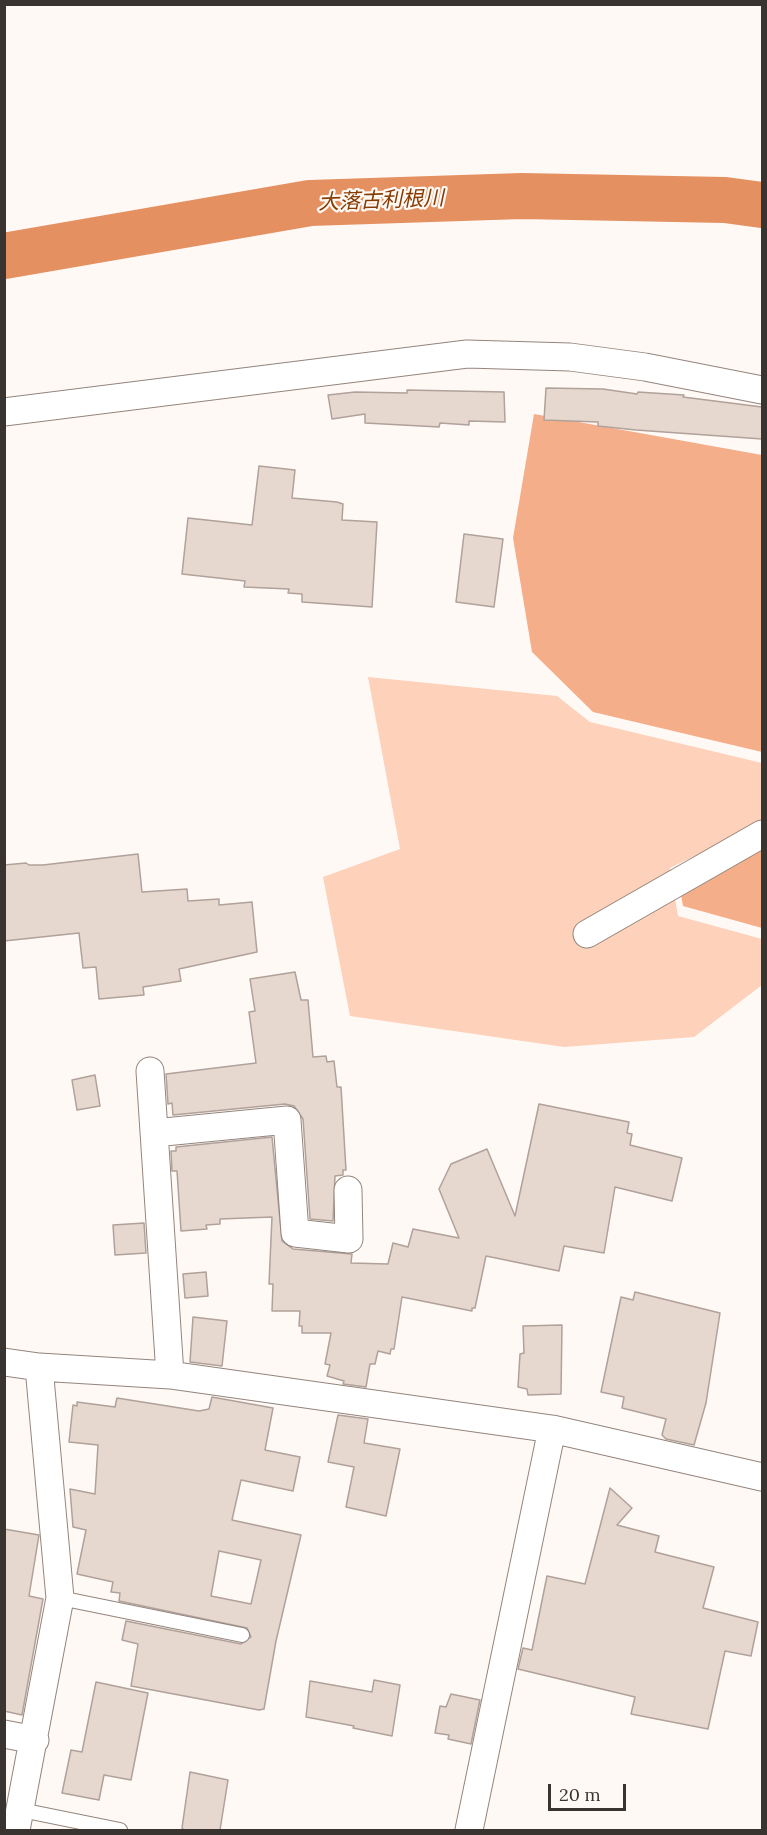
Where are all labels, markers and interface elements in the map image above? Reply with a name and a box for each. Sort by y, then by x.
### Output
water label: 大落古利根川 [318,186,444,216]
scale bar [551,1772,629,1810]
text: 20 m [559,1783,601,1806]

